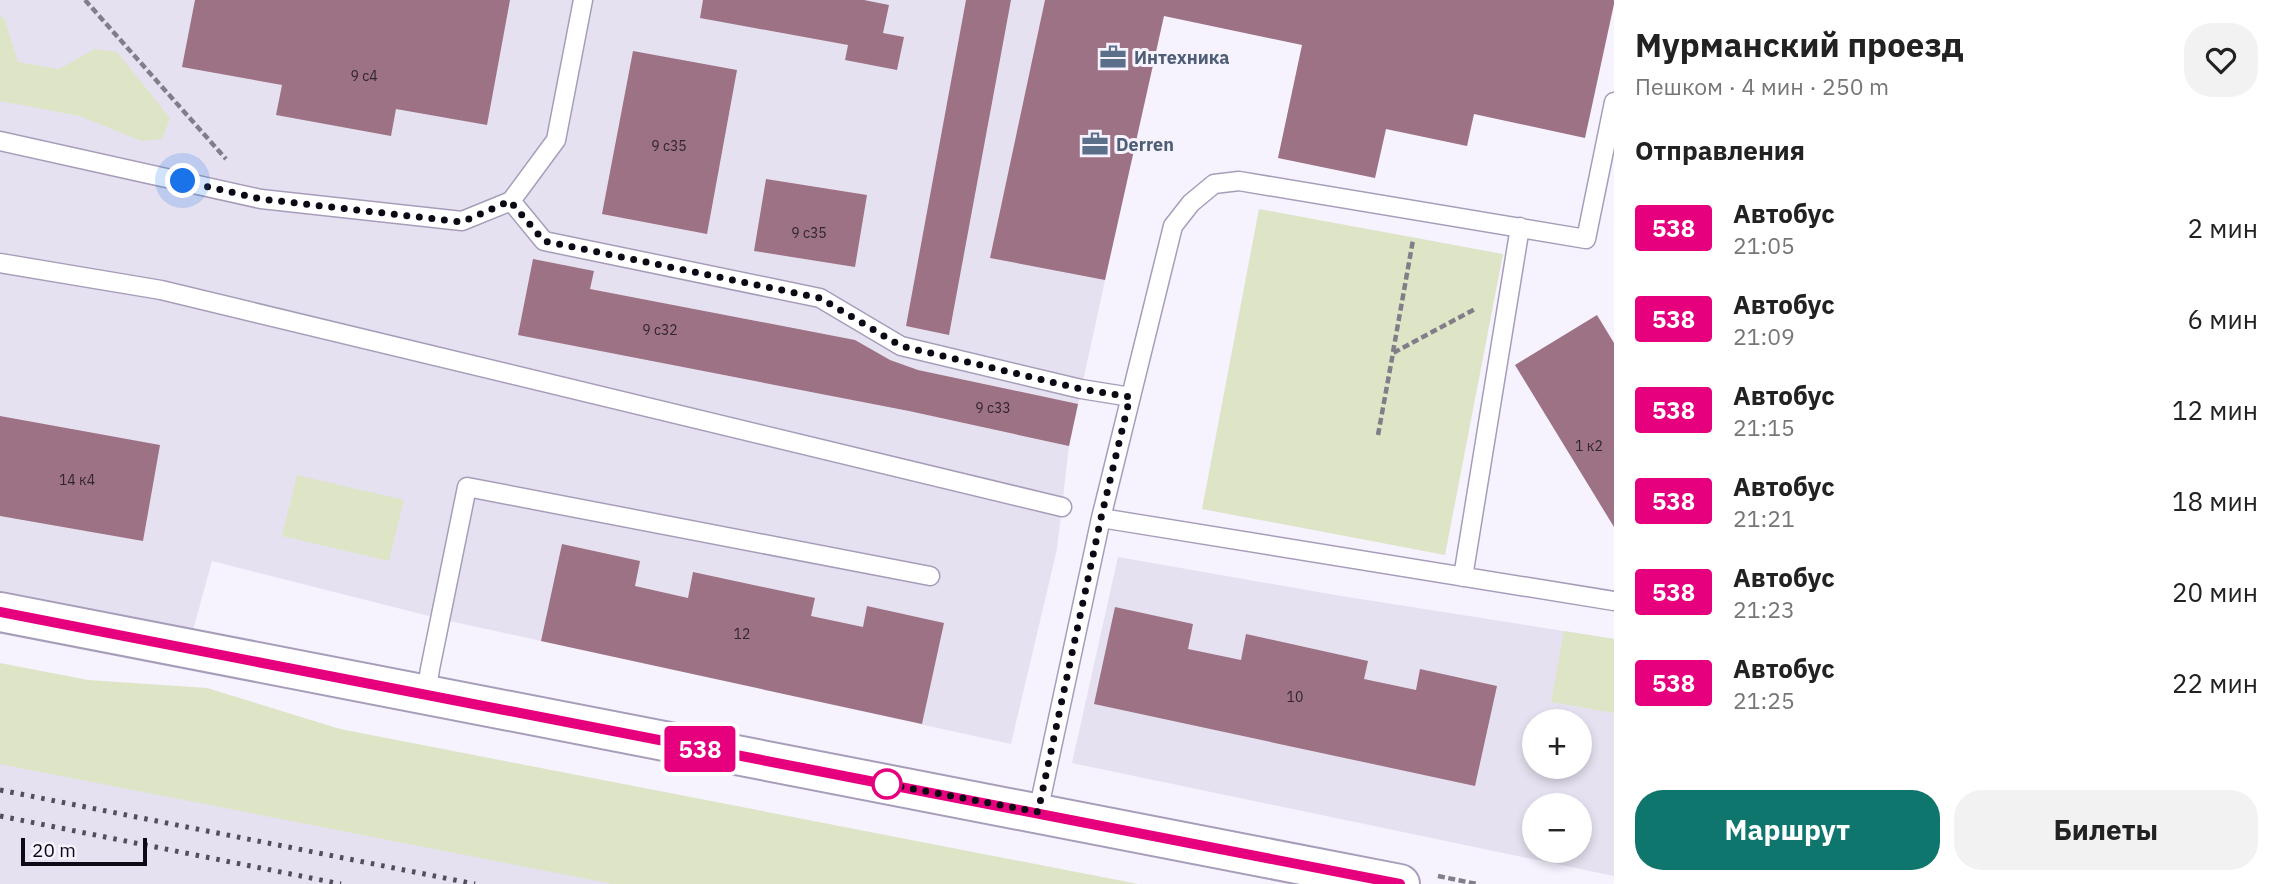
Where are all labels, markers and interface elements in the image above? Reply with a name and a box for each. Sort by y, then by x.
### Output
text: Мурманский проезд [1635,23,1964,66]
button: heart [2184,23,2258,97]
office icon: Интехника [1098,42,1128,72]
place label: Интехника [1134,46,1229,69]
house number: 9 с4 [350,67,378,85]
text: Пешком · 4 мин · 250 m [1635,71,1889,101]
office icon: Derren [1080,129,1110,159]
place label: Derren [1116,133,1174,156]
text: Отправления [1635,133,1805,167]
house number: 9 с35 [651,137,687,155]
your location [165,163,200,198]
text: Автобус [1733,196,1835,230]
text: 2 мин [2188,211,2258,245]
text: 538 [1652,212,1695,244]
house number: 9 с35 [791,224,827,242]
text: 21:05 [1733,230,1795,260]
text: Автобус [1733,287,1835,321]
text: 6 мин [2188,302,2258,336]
text: 538 [1652,303,1695,335]
house number: 9 с32 [642,321,678,339]
text: 21:09 [1733,321,1795,351]
text: Автобус [1733,378,1835,412]
text: 12 мин [2172,393,2258,427]
text: 538 [1652,394,1695,426]
house number: 9 с33 [975,399,1011,417]
text: 21:15 [1733,412,1795,442]
house number: 1 к2 [1575,437,1603,455]
text: Автобус [1733,469,1835,503]
house number: 14 к4 [59,471,95,489]
text: 18 мин [2172,484,2258,518]
text: 538 [1652,485,1695,517]
text: 21:21 [1733,503,1795,533]
text: Автобус [1733,560,1835,594]
text: 20 мин [2172,575,2258,609]
text: 538 [1652,576,1695,608]
text: 21:23 [1733,594,1795,624]
house number: 12 [734,625,750,643]
text: Автобус [1733,651,1835,685]
text: 22 мин [2172,666,2258,700]
text: 538 [1652,667,1695,699]
text: 21:25 [1733,685,1795,715]
house number: 10 [1287,688,1303,706]
map controls [1522,709,1592,863]
button: + [1522,709,1592,779]
line badge: 538 [660,726,740,772]
text: 538 [678,733,722,765]
unlabelled marker [872,769,902,799]
button: Маршрут [1635,790,1940,870]
button: Билеты [1954,790,2258,870]
button: − [1522,793,1592,863]
scale bar [21,835,147,867]
text: 20 m [32,838,76,862]

